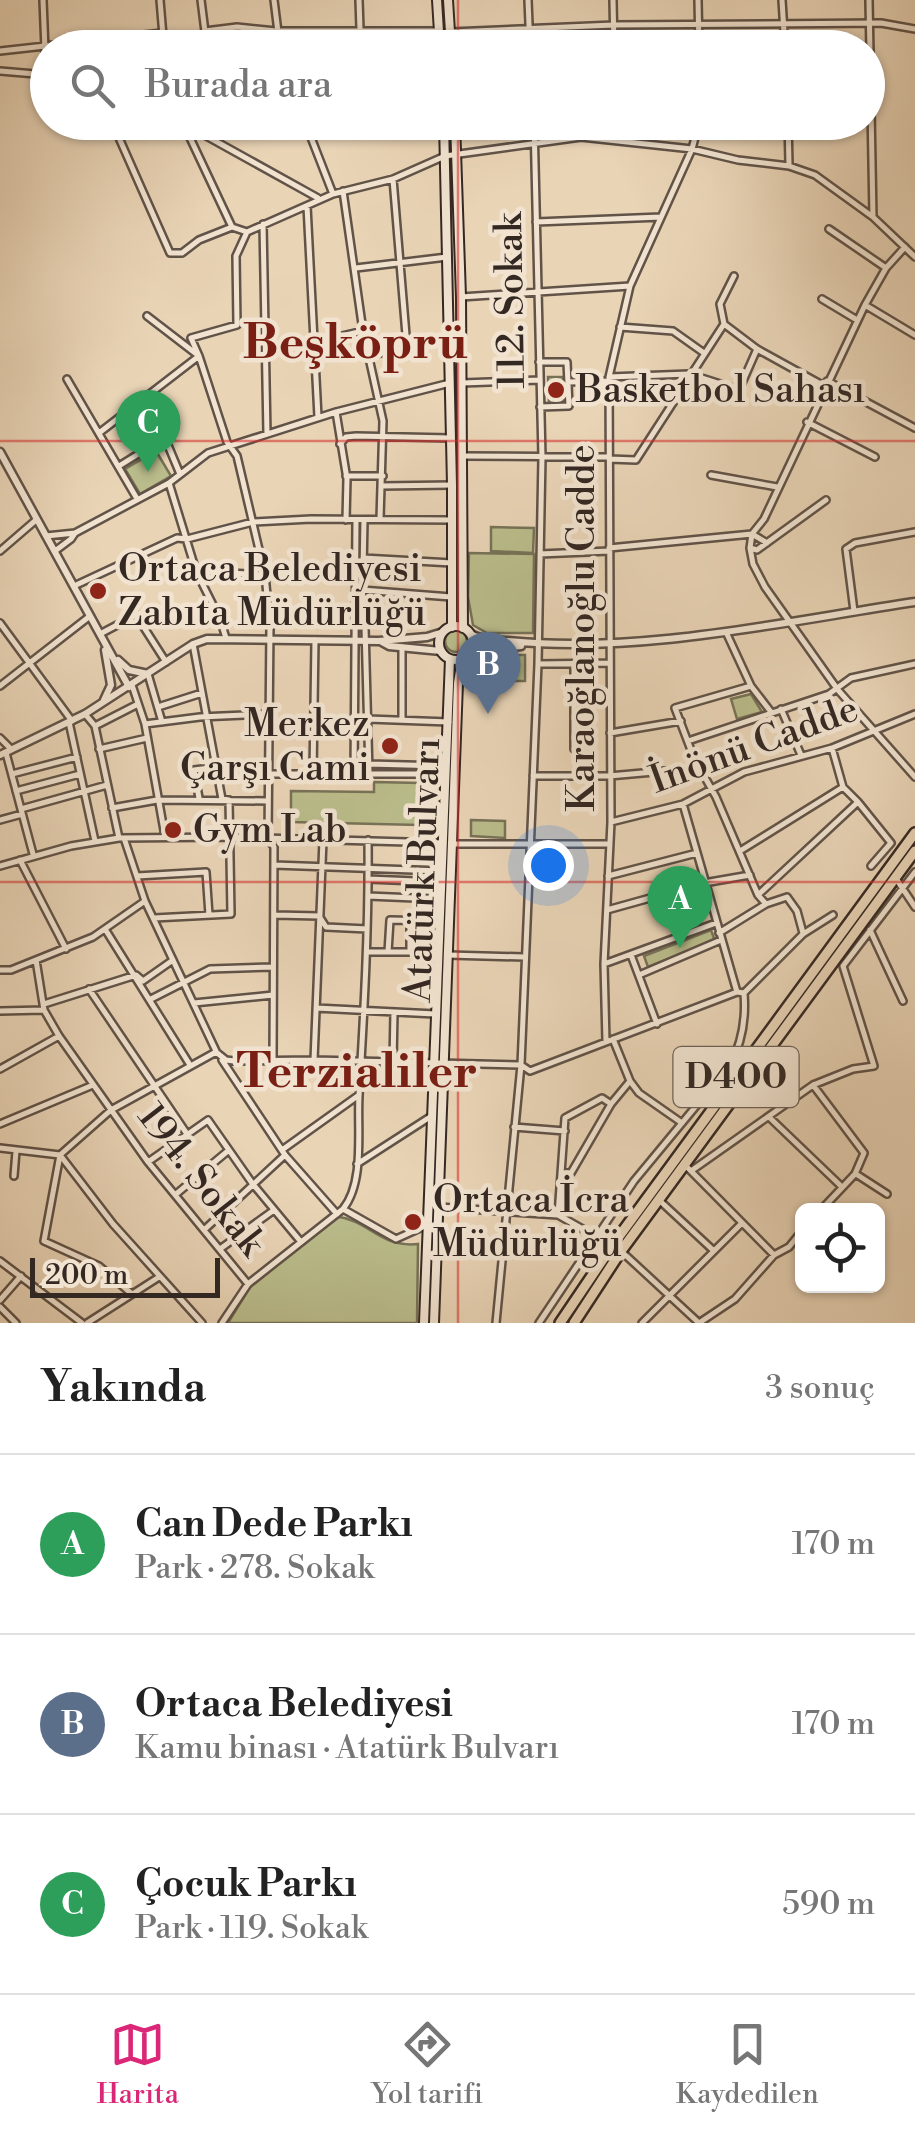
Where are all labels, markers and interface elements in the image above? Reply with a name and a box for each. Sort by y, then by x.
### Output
search box [30,30,885,140]
icon: search [65,58,120,113]
text: Burada ara [145,62,332,109]
street label: 112. Sokak [486,210,536,389]
district label: Beşköprü [242,314,468,374]
place label: Basketbol Sahası [575,367,865,414]
marker: Basketbol Sahası [545,379,567,401]
pin: C [116,390,180,472]
street label: Karaoğlanoğlu Cadde [559,444,606,812]
place label: Ortaca Belediyesi Zabıta Müdürlüğü [118,546,426,637]
marker: Ortaca Belediyesi Zabıta Müdürlüğü [87,580,109,602]
pin: B [456,632,520,714]
street label: İnönü Cadde [642,683,865,804]
place label: Merkez Çarşı Cami [180,701,370,792]
marker: Merkez Çarşı Cami [379,735,401,757]
street label: Atatürk Bulvarı [395,737,451,1004]
place label: Gym Lab [193,807,347,854]
marker: Gym Lab [162,819,184,841]
your location [523,840,574,891]
pin: A [648,866,712,948]
district label: Terzialiler [236,1043,478,1103]
road number: D400 [674,1047,798,1107]
street label: 194. Sokak [127,1095,276,1267]
place label: Ortaca İcra Müdürlüğü [433,1174,630,1268]
map controls [795,1203,885,1293]
button: locate [795,1203,885,1293]
marker: Ortaca İcra Müdürlüğü [402,1211,424,1233]
scale bar [30,1253,220,1298]
text: 200 m [45,1258,128,1293]
text: Yakında [40,1362,206,1415]
text: 3 sonuç [765,1368,875,1408]
text: Can Dede Parkı [135,1501,413,1548]
text: A [61,1524,84,1564]
text: 170 m [792,1524,875,1564]
text: Park · 278. Sokak [135,1548,374,1588]
text: Ortaca Belediyesi [135,1681,453,1728]
text: B [60,1704,85,1744]
text: 170 m [792,1704,875,1744]
text: Kamu binası · Atatürk Bulvarı [135,1728,559,1768]
text: Çocuk Parkı [135,1861,357,1908]
text: C [61,1884,84,1924]
text: 590 m [782,1884,875,1924]
text: Park · 119. Sokak [135,1908,368,1948]
tab: Harita [96,2017,179,2112]
tab: Yol tarifi [372,2017,483,2112]
tab: Kaydedilen [676,2017,819,2112]

